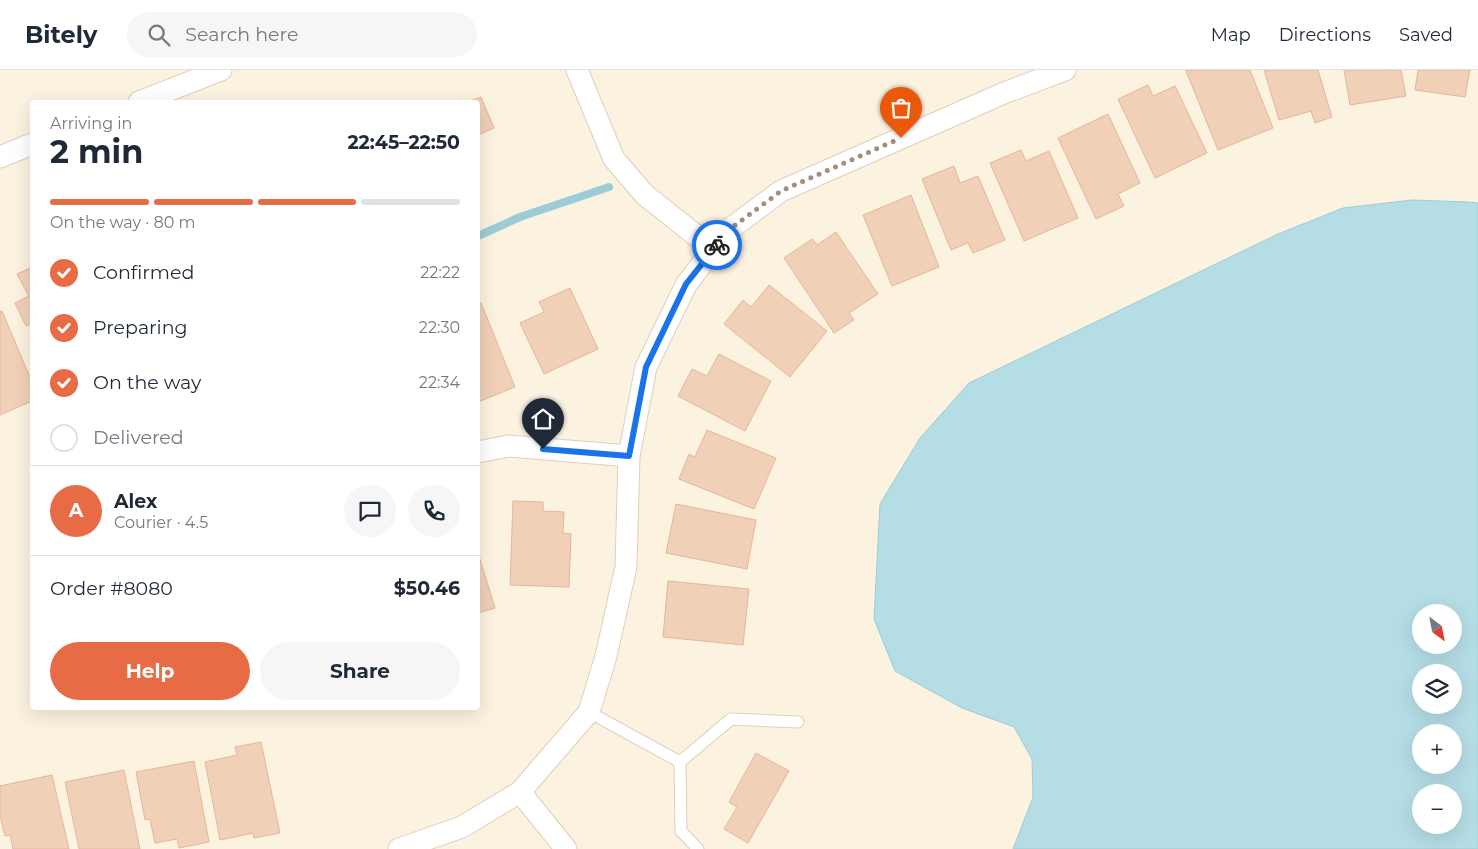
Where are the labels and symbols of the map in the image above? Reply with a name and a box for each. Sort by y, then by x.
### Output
pin [880,87,922,138]
courier [692,220,742,270]
pin [522,398,564,449]
north arrow [1412,604,1462,654]

